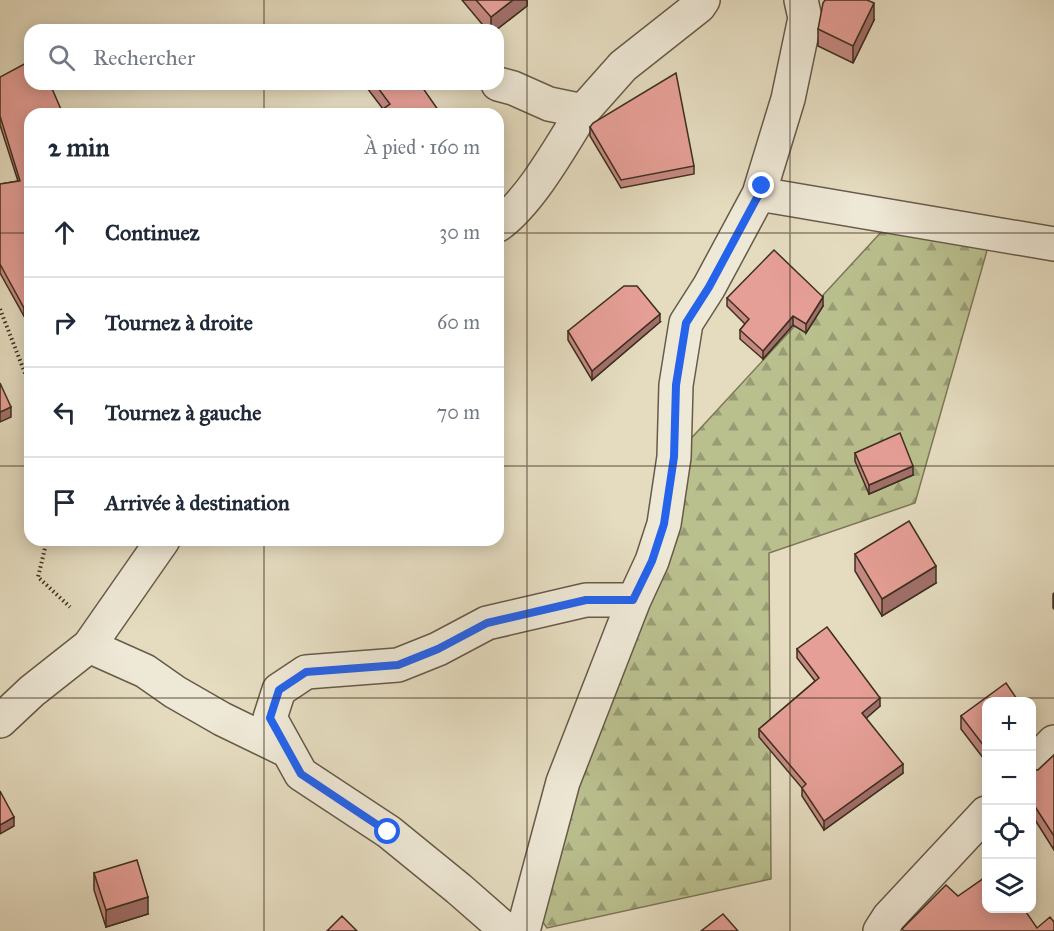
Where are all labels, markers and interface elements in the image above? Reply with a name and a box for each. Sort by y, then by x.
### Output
search box [24,24,504,90]
icon: search [45,41,78,74]
text: Rechercher [93,44,195,71]
text: 2 min [48,131,109,163]
text: À pied · 160 m [365,135,480,159]
route end [748,172,774,198]
icon: ahead [48,216,81,249]
text: Continuez [105,219,200,246]
text: 30 m [439,220,480,244]
icon: right [48,306,81,339]
text: Tournez à droite [105,309,253,336]
text: 60 m [437,310,480,334]
icon: left [48,396,81,429]
text: Tournez à gauche [105,399,261,426]
text: 70 m [437,400,480,424]
icon: arrive [48,486,81,519]
text: Arrivée à destination [105,489,290,516]
map controls [982,697,1036,913]
button: + [982,697,1036,751]
button: − [982,751,1036,805]
button: locate [982,805,1036,859]
route start [374,818,400,844]
button: layers [982,859,1036,913]

